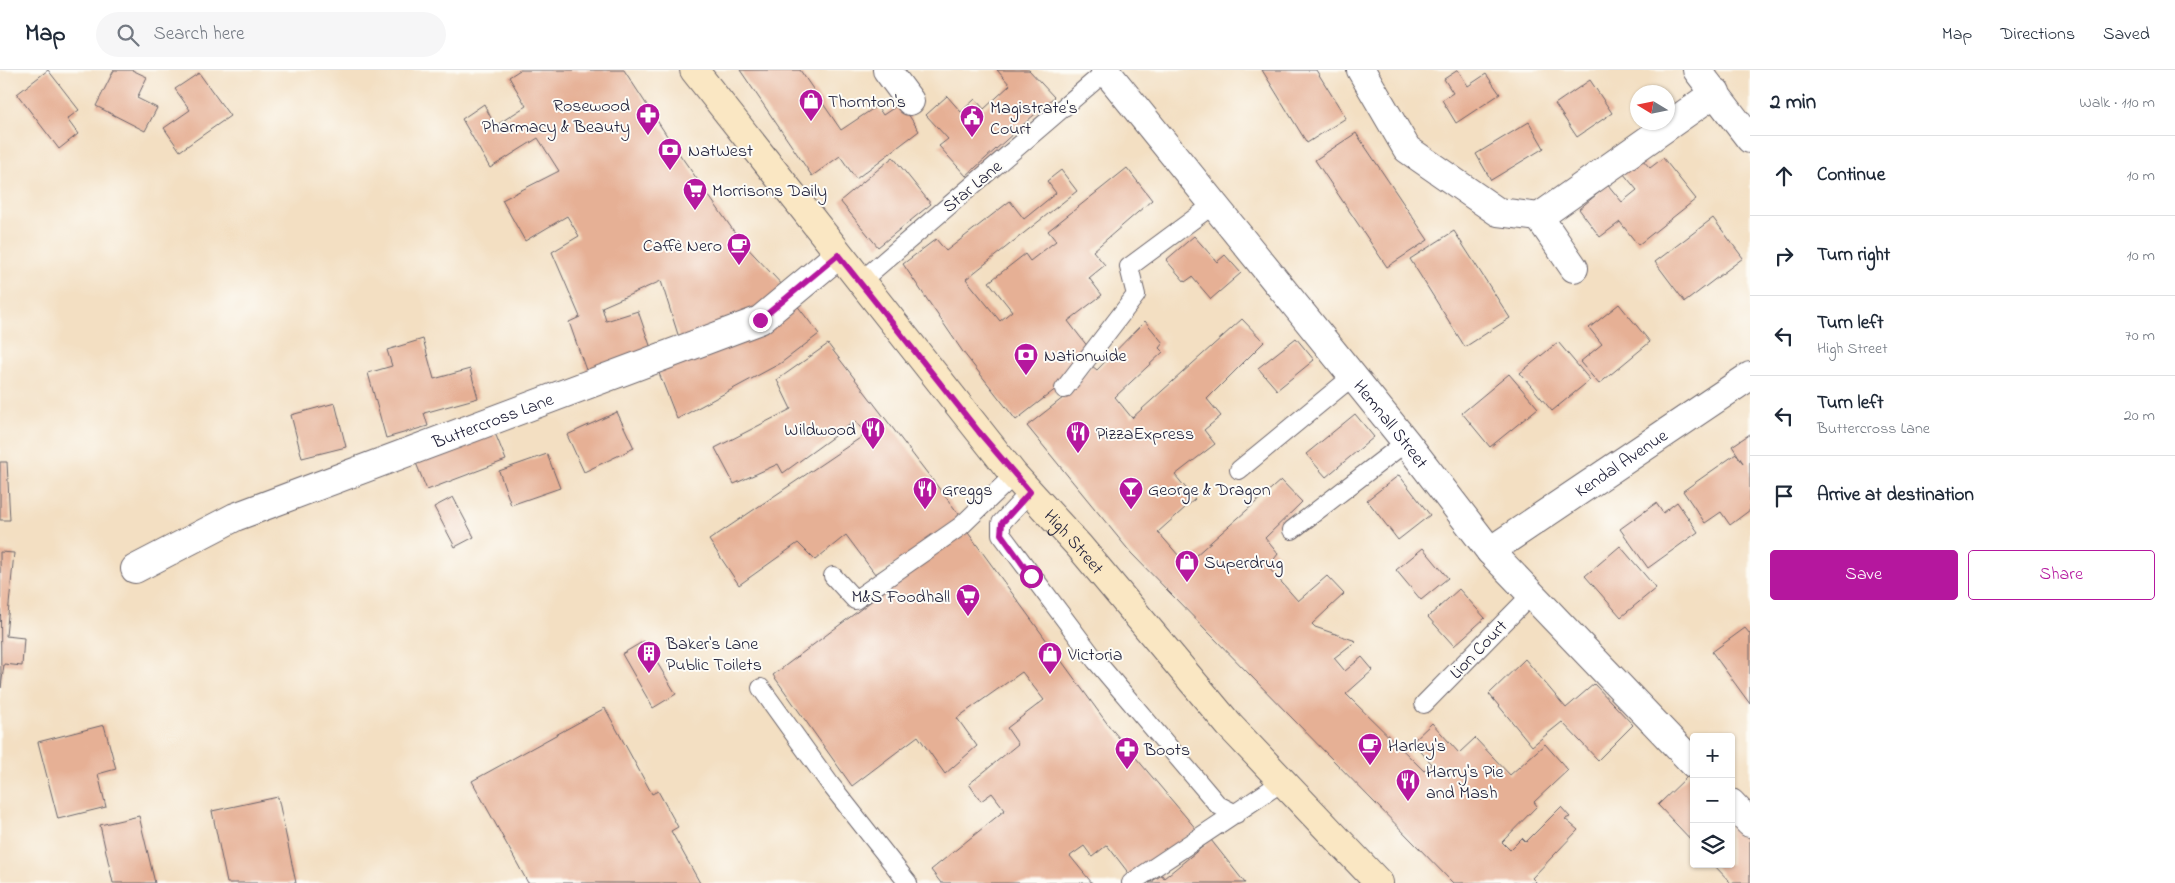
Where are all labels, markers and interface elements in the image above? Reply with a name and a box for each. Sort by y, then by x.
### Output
search box [96,12,446,57]
text: Map [25,17,66,52]
icon: search [114,21,142,49]
text: Search here [154,21,245,48]
text: Map [1942,22,1972,48]
text: Directions [2000,22,2075,48]
text: Saved [2103,22,2150,48]
north arrow [1630,85,1675,130]
shop icon: Thornton's [798,88,824,122]
text: 2 min [1770,88,1816,118]
place label: Thornton's [828,90,906,116]
text: Walk · 110 m [2079,91,2155,115]
place label: Rosewood Pharmacy & Beauty [482,94,630,141]
place label: Magistrate's Court [990,96,1078,143]
pharmacy icon: Rosewood Pharmacy & Beauty [635,102,661,136]
public building icon: Magistrate's Court [959,104,985,138]
bank icon: NatWest [657,137,683,171]
place label: NatWest [688,139,753,165]
street label: Star Lane [938,154,1009,220]
icon: ahead [1770,162,1798,190]
text: Continue [1817,162,1885,189]
text: 10 m [2127,164,2155,188]
supermarket icon: Morrisons Daily [682,177,708,211]
place label: Morrisons Daily [712,179,827,205]
cafe icon: Caffè Nero [726,232,752,266]
place label: Caffè Nero [643,234,722,260]
icon: right [1770,242,1798,270]
text: Turn right [1817,242,1890,269]
text: 10 m [2127,244,2155,268]
route end [749,309,772,332]
text: Turn left [1817,310,1884,337]
icon: left [1770,322,1798,350]
text: 70 m [2125,324,2155,348]
text: High Street [1817,337,1888,361]
bank icon: Nationwide [1013,342,1039,376]
place label: Nationwide [1044,344,1128,370]
street label: Hemnall Street [1346,375,1433,475]
street label: Buttercross Lane [428,387,558,457]
text: Turn left [1817,390,1884,417]
icon: left [1770,402,1798,430]
text: 20 m [2124,404,2155,428]
restaurant icon: Wildwood [860,416,886,450]
text: Buttercross Lane [1817,417,1930,441]
place label: Wildwood [784,418,856,444]
restaurant icon: PizzaExpress [1065,420,1091,454]
place label: PizzaExpress [1096,422,1194,448]
street label: Kendal Avenue [1571,423,1675,505]
restaurant icon: Greggs [912,476,938,510]
bar icon: George & Dragon [1118,476,1144,510]
place label: Greggs [942,478,992,505]
place label: George & Dragon [1148,478,1271,505]
icon: arrive [1770,482,1798,510]
text: Arrive at destination [1817,482,1974,509]
street label: High Street [1037,504,1109,581]
shop icon: Superdrug [1174,549,1200,583]
button: Save [1770,550,1958,600]
button: Share [1968,550,2155,600]
place label: Superdrug [1204,551,1283,578]
route start [1020,565,1043,588]
supermarket icon: M&S Foodhall [955,583,981,617]
place label: M&S Foodhall [852,585,950,611]
street label: Lion Court [1444,615,1514,686]
place label: Baker's Lane Public Toilets [665,632,762,679]
building icon: Baker's Lane Public Toilets [636,640,662,674]
shop icon: Victoria [1037,641,1063,675]
place label: Victoria [1067,643,1123,669]
cafe icon: Harley's [1357,732,1383,766]
map controls [1690,733,1735,868]
button: + [1690,733,1735,778]
place label: Harley's [1388,734,1446,760]
pharmacy icon: Boots [1114,736,1140,770]
place label: Boots [1143,738,1190,764]
place label: Harry's Pie and Mash [1426,760,1504,807]
restaurant icon: Harry's Pie and Mash [1395,768,1421,802]
button: − [1690,778,1735,823]
button: layers [1690,823,1735,868]

